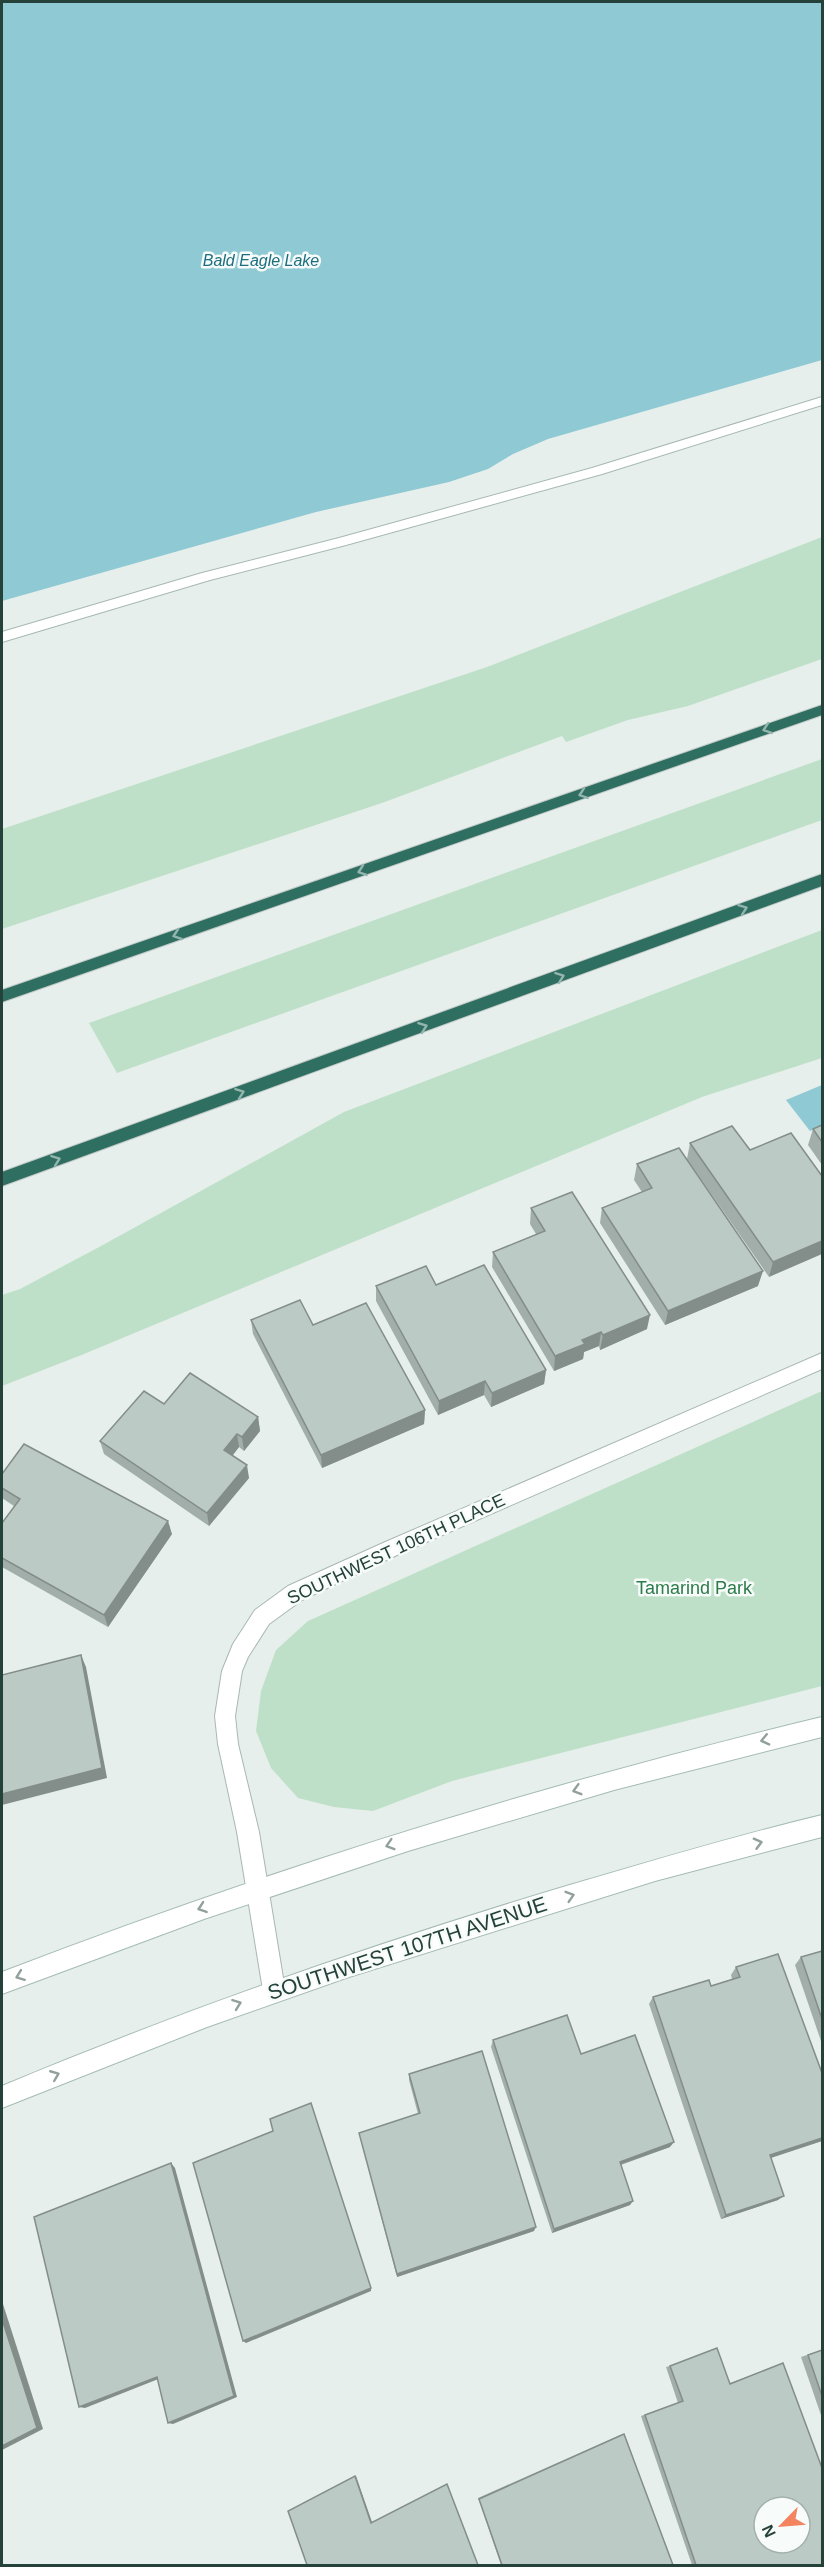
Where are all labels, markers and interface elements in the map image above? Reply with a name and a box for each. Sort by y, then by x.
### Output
water label: Bald Eagle Lake [203,252,319,269]
one-way arrow [762,722,773,735]
one-way arrow [578,786,589,799]
one-way arrow [357,864,368,877]
one-way arrow [737,904,748,916]
one-way arrow [172,928,183,941]
one-way arrow [555,971,565,984]
one-way arrow [417,1021,428,1034]
one-way arrow [234,1088,245,1101]
one-way arrow [51,1154,61,1167]
street label: SOUTHWEST 106TH PLACE [284,1490,508,1608]
park label: Tamarind Park [636,1578,753,1598]
one-way arrow [761,1732,771,1745]
one-way arrow [572,1783,583,1795]
one-way arrow [385,1838,396,1850]
one-way arrow [752,1838,763,1850]
one-way arrow [564,1891,575,1903]
street label: SOUTHWEST 107TH AVENUE [265,1892,549,2004]
one-way arrow [198,1901,208,1914]
one-way arrow [15,1969,26,1981]
one-way arrow [231,1999,242,2012]
one-way arrow [49,2070,60,2082]
north arrow [752,2495,812,2555]
text: N [759,2522,779,2540]

